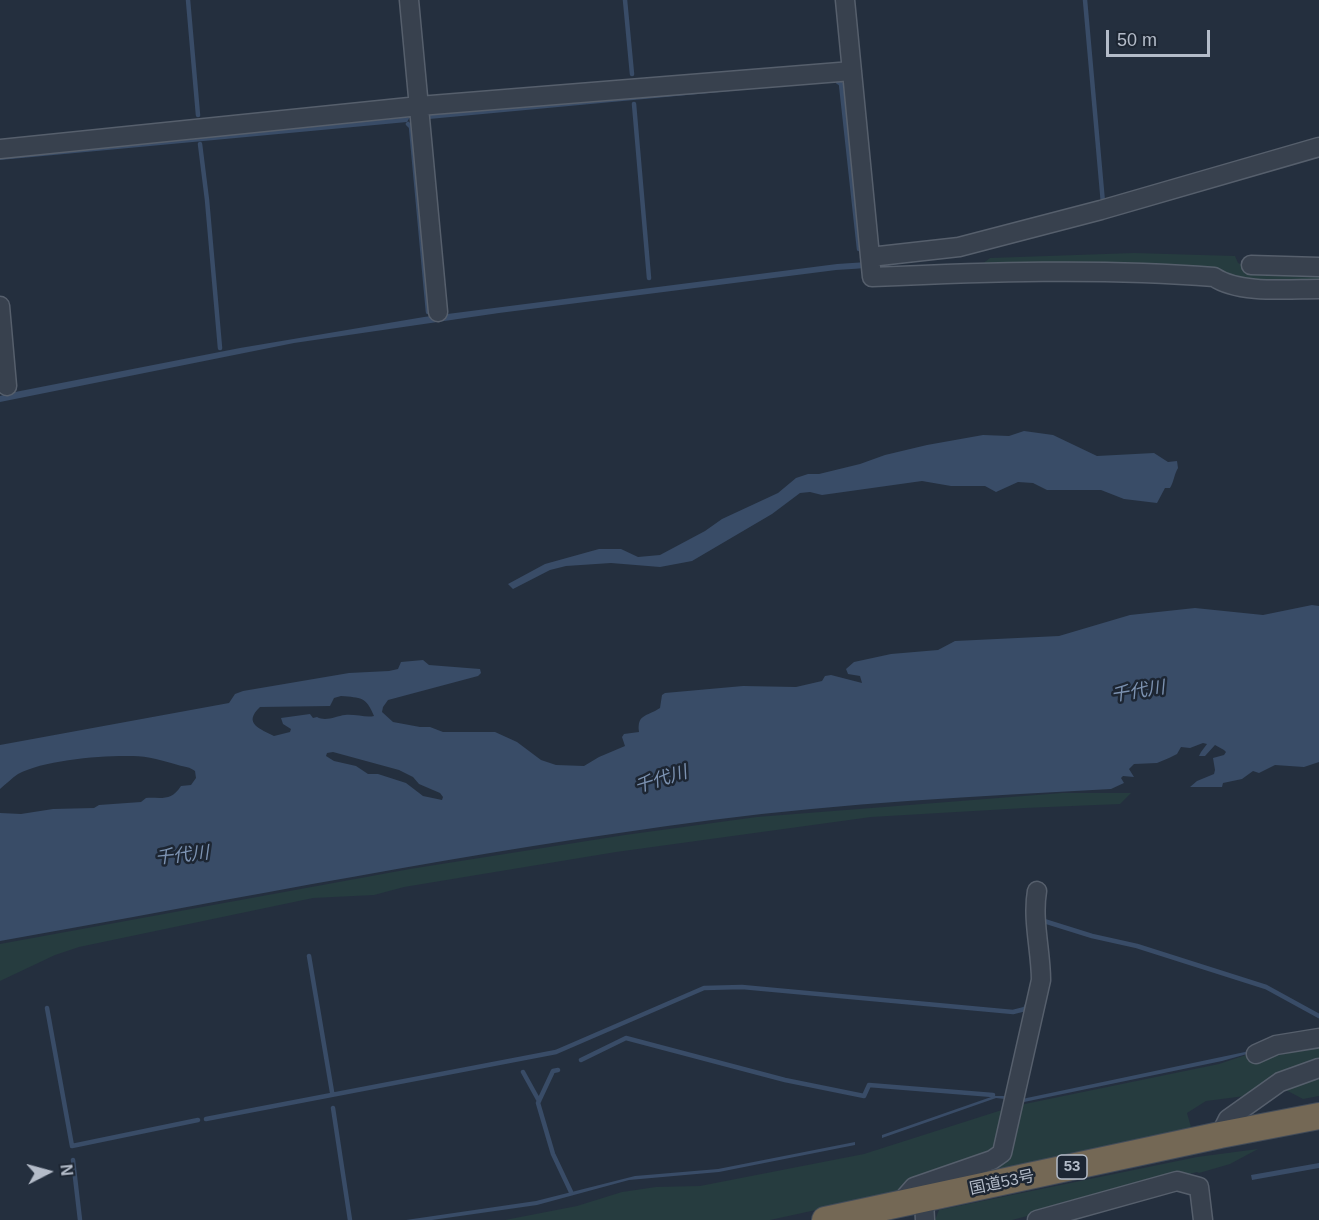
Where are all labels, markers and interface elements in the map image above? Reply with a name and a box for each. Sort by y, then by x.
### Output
scale bar [1109,18,1212,56]
text: 50 m [1117,30,1157,50]
water label: 千代川 [1110,677,1166,707]
water label: 千代川 [632,762,690,798]
water label: 千代川 [154,842,210,870]
north arrow [18,1142,78,1202]
road number: 53 [1057,1155,1087,1179]
text: N [57,1163,75,1177]
street label: 国道53号 [968,1167,1036,1199]

